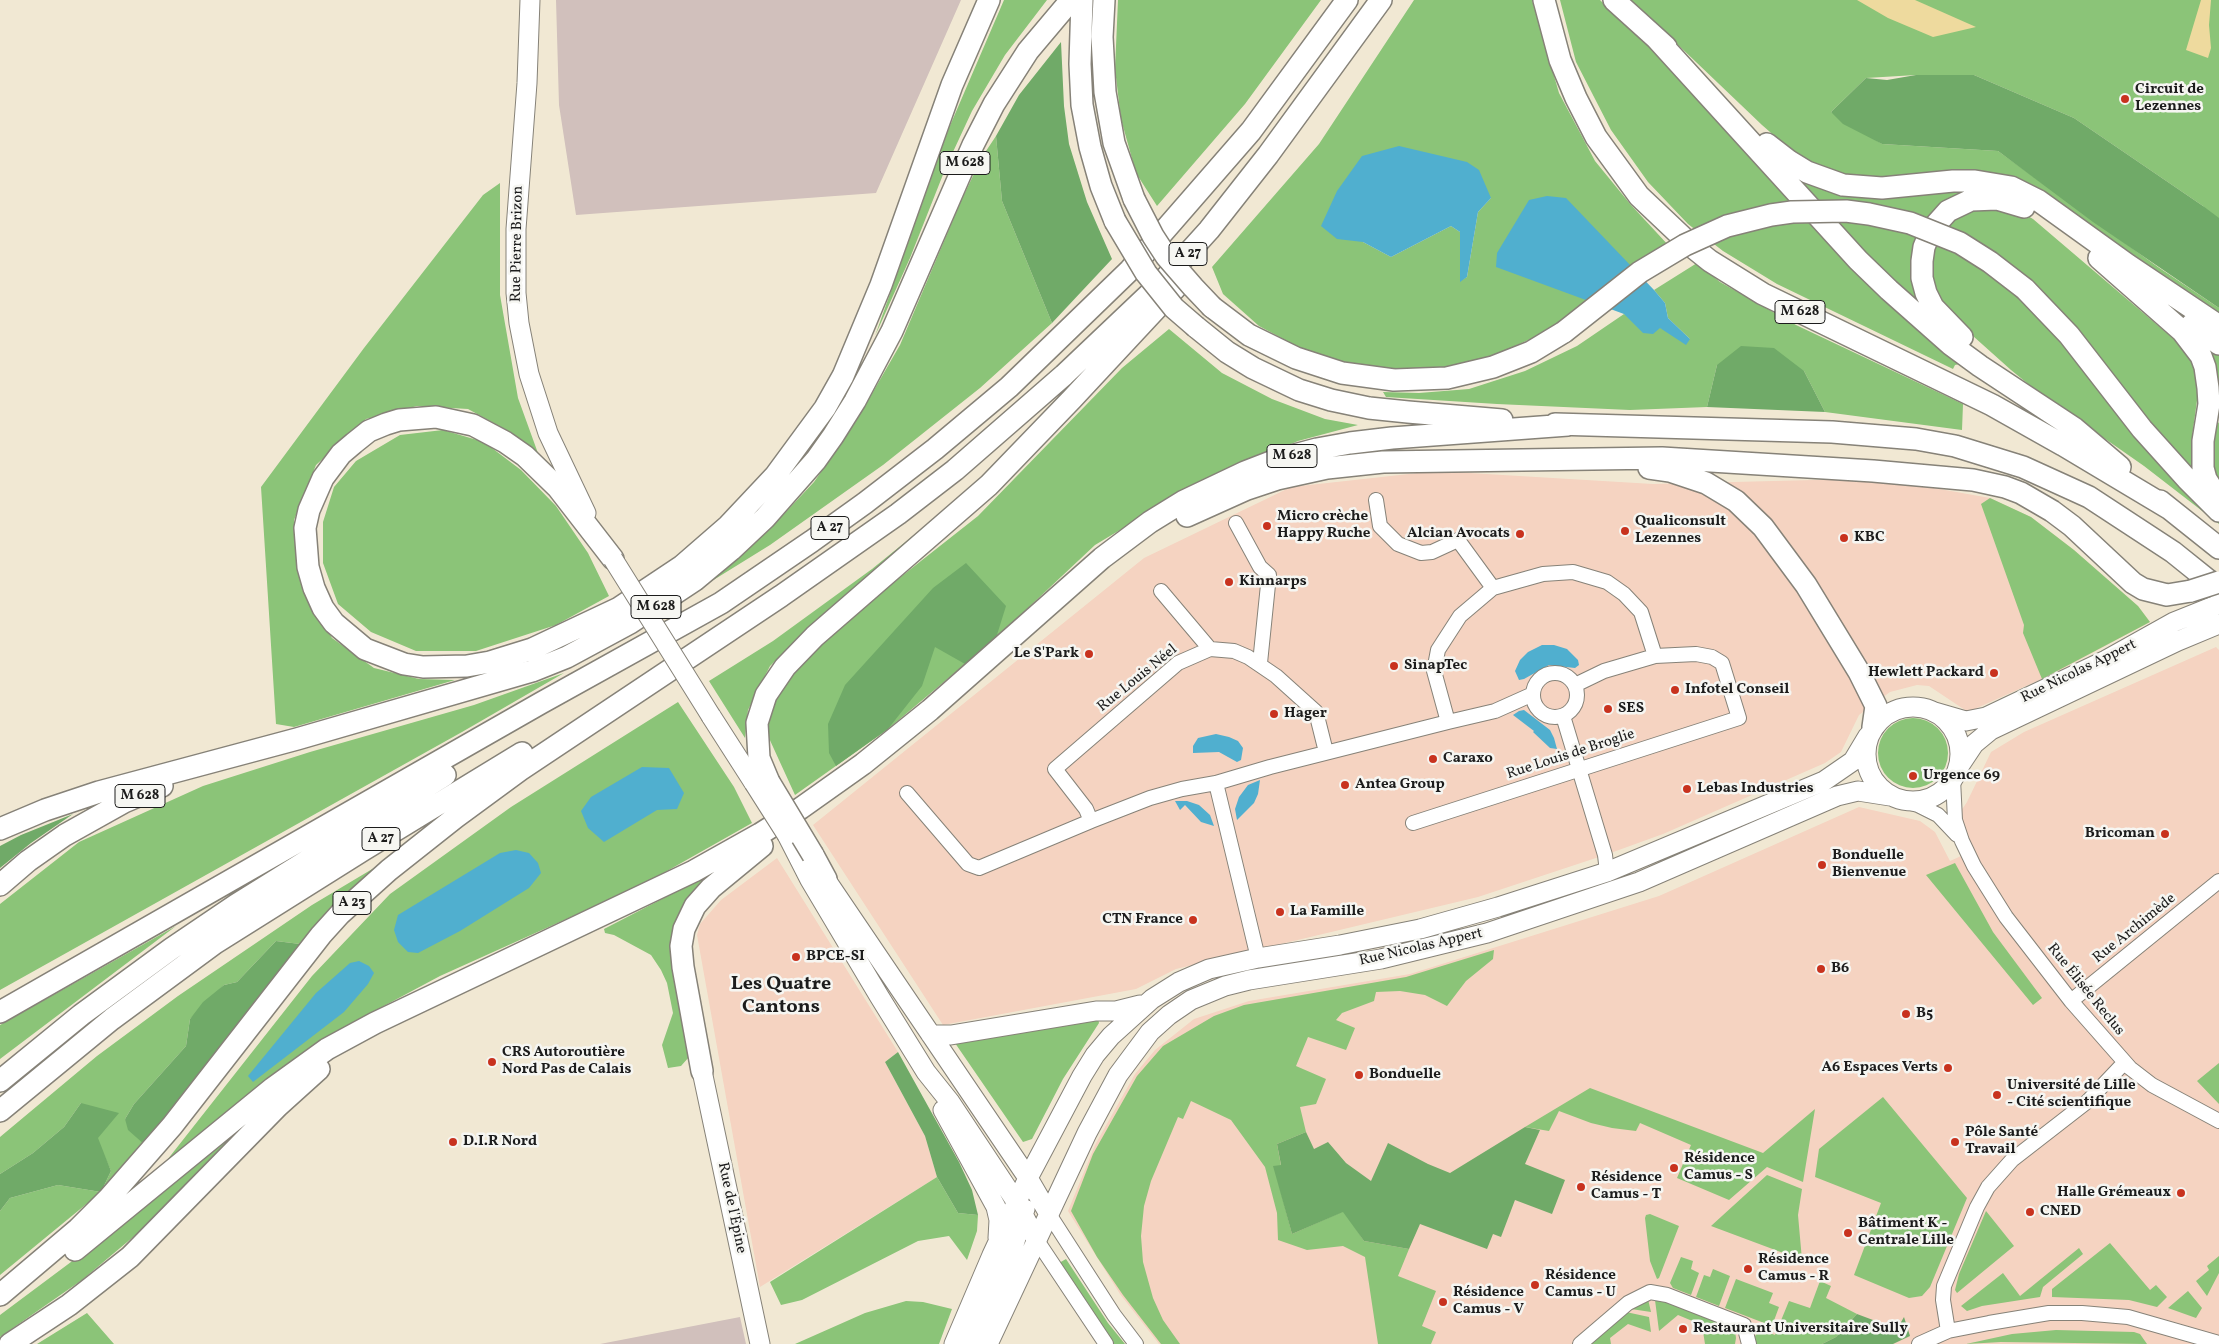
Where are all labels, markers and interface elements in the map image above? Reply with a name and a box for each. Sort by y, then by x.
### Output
place label: Circuit de Lezennes [2135,81,2204,116]
marker: Circuit de Lezennes [2119,93,2131,105]
road number: M 628 [940,152,990,174]
street label: Rue Pierre Brizon [508,186,528,302]
road number: A 27 [1169,242,1207,266]
road number: M 628 [1775,300,1825,324]
road number: M 628 [1267,444,1317,468]
place label: Micro crèche Happy Ruche [1277,508,1371,543]
place label: Qualiconsult Lezennes [1635,513,1726,548]
road number: A 27 [811,516,849,540]
marker: Micro crèche Happy Ruche [1261,520,1273,532]
place label: Alcian Avocats [1407,525,1510,543]
marker: Qualiconsult Lezennes [1619,525,1631,537]
marker: Alcian Avocats [1514,528,1526,540]
place label: KBC [1854,529,1885,547]
marker: KBC [1838,532,1850,544]
place label: Kinnarps [1239,573,1307,591]
marker: Kinnarps [1223,576,1235,588]
road number: M 628 [631,596,681,618]
street label: Rue Nicolas Appert [2018,636,2140,708]
street label: Rue Louis Néel [1094,641,1182,717]
place label: Le S'Park [1014,645,1079,663]
marker: Le S'Park [1083,648,1095,660]
place label: SinapTec [1404,657,1467,675]
marker: SinapTec [1388,660,1400,672]
place label: Hewlett Packard [1868,664,1984,682]
marker: Hewlett Packard [1988,667,2000,679]
place label: Infotel Conseil [1685,681,1789,699]
marker: Infotel Conseil [1669,684,1681,696]
place label: SES [1618,700,1644,718]
marker: SES [1602,703,1614,715]
place label: Hager [1284,705,1327,723]
marker: Hager [1268,708,1280,720]
street label: Rue Louis de Broglie [1505,726,1637,784]
place label: Caraxo [1443,750,1493,768]
marker: Caraxo [1427,753,1439,765]
place label: Urgence 69 [1923,767,2000,785]
marker: Urgence 69 [1907,770,1919,782]
place label: Antea Group [1355,776,1445,794]
marker: Antea Group [1339,779,1351,791]
place label: Lebas Industries [1697,780,1814,798]
marker: Lebas Industries [1681,783,1693,795]
road number: M 628 [115,784,165,808]
place label: Bricoman [2085,825,2155,843]
road number: A 27 [362,828,400,851]
marker: Bricoman [2159,828,2171,840]
place label: Bonduelle Bienvenue [1832,847,1906,882]
marker: Bonduelle Bienvenue [1816,859,1828,871]
street label: Rue Archimède [2090,890,2180,968]
road number: A 23 [333,891,371,914]
place label: La Famille [1290,903,1364,921]
marker: La Famille [1274,906,1286,918]
place label: CTN France [1102,911,1183,929]
marker: CTN France [1187,914,1199,926]
street label: Rue Nicolas Appert [1357,925,1485,971]
street label: Rue Élisée Reclus [2042,940,2128,1040]
place label: BPCE-SI [806,948,865,966]
marker: BPCE-SI [790,951,802,963]
place label: B6 [1831,960,1849,978]
marker: B6 [1815,963,1827,975]
district label: Les Quatre Cantons [731,973,831,1020]
place label: B5 [1916,1005,1933,1023]
marker: B5 [1900,1008,1912,1020]
place label: CRS Autoroutière Nord Pas de Calais [502,1044,632,1079]
marker: CRS Autoroutière Nord Pas de Calais [486,1056,498,1068]
place label: A6 Espaces Verts [1821,1059,1938,1077]
marker: A6 Espaces Verts [1942,1062,1954,1074]
place label: Bonduelle [1369,1066,1441,1084]
marker: Bonduelle [1353,1069,1365,1081]
place label: Université de Lille ‐ Cité scientifique [2007,1077,2136,1112]
marker: Université de Lille ‐ Cité scientifique [1991,1089,2003,1101]
place label: Pôle Santé Travail [1965,1124,2038,1159]
place label: D.I.R Nord [463,1133,537,1151]
marker: D.I.R Nord [447,1136,459,1148]
marker: Pôle Santé Travail [1949,1136,1961,1148]
place label: Résidence Camus - S [1684,1150,1755,1185]
street label: Rue de l'Épine [713,1161,749,1255]
marker: Résidence Camus - S [1668,1162,1680,1174]
place label: Résidence Camus - T [1591,1169,1662,1204]
marker: Résidence Camus - T [1575,1181,1587,1193]
place label: Halle Grémeaux [2057,1184,2171,1202]
marker: Halle Grémeaux [2175,1187,2187,1199]
place label: CNED [2040,1203,2081,1221]
marker: CNED [2024,1206,2036,1218]
place label: Bâtiment K - Centrale Lille [1858,1215,1954,1250]
marker: Bâtiment K - Centrale Lille [1842,1227,1854,1239]
place label: Résidence Camus - R [1758,1251,1829,1286]
marker: Résidence Camus - R [1742,1263,1754,1275]
place label: Résidence Camus - U [1545,1267,1616,1302]
marker: Résidence Camus - U [1529,1279,1541,1291]
place label: Résidence Camus - V [1453,1284,1524,1319]
marker: Résidence Camus - V [1437,1296,1449,1308]
place label: Restaurant Universitaire Sully [1693,1320,1908,1338]
marker: Restaurant Universitaire Sully [1677,1323,1689,1335]

